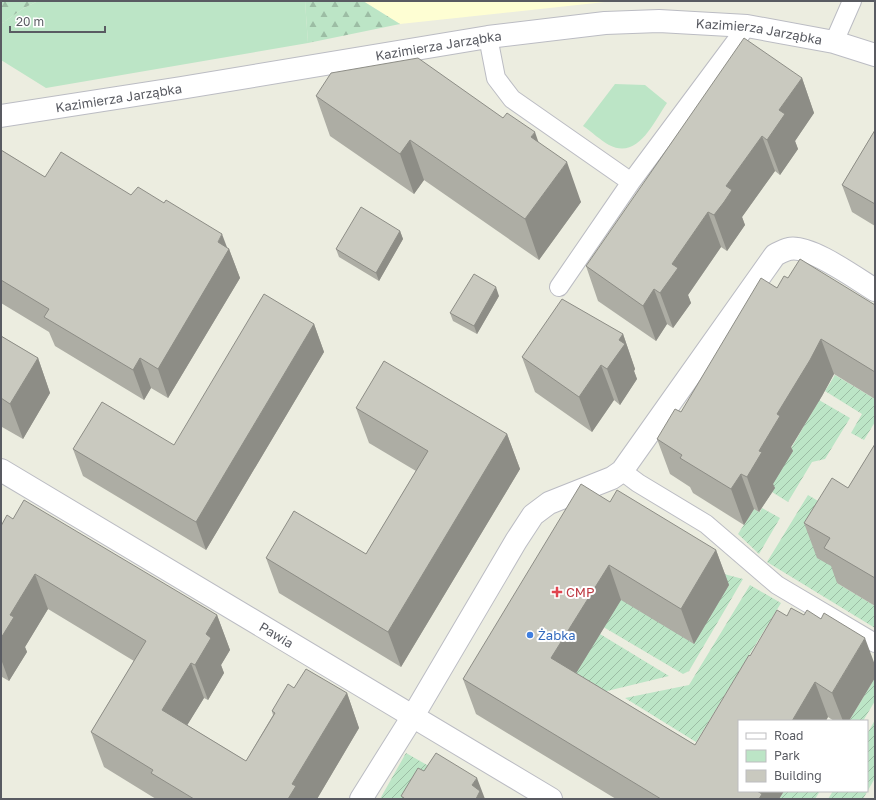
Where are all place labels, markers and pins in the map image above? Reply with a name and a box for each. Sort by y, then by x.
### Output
place label: CMP [566,584,595,600]
marker: CMP [551,586,563,598]
place label: Żabka [538,627,576,643]
marker: Żabka [525,630,535,640]

